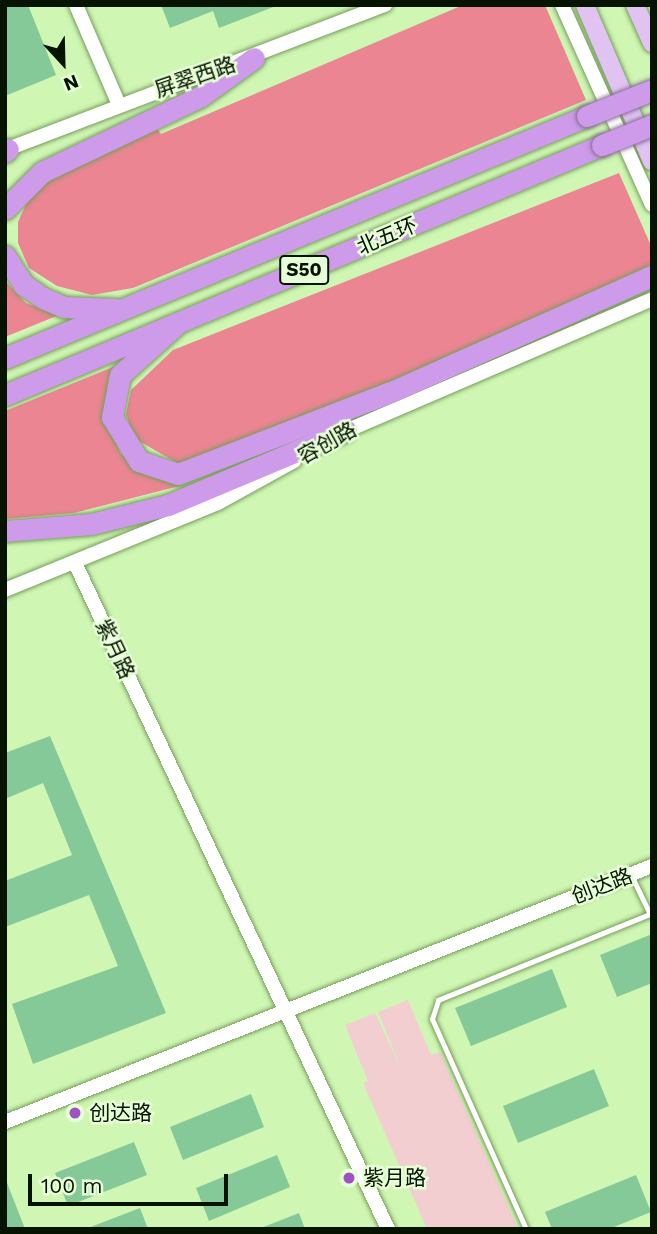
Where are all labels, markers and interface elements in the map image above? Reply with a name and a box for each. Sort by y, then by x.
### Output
north arrow [28,28,98,98]
street label: 屏翠西路 [151,51,239,103]
text: N [60,70,82,96]
street label: 北五环 [353,212,421,260]
road number: S50 [278,254,330,286]
street label: 容创路 [293,417,361,469]
street label: 紫月路 [90,615,140,683]
street label: 创达路 [568,863,636,909]
place label: 创达路 [89,1100,152,1126]
marker: 创达路 [67,1105,83,1121]
scale bar [32,1160,231,1204]
place label: 紫月路 [363,1165,426,1191]
marker: 紫月路 [341,1170,357,1186]
text: 100 m [41,1173,103,1198]

